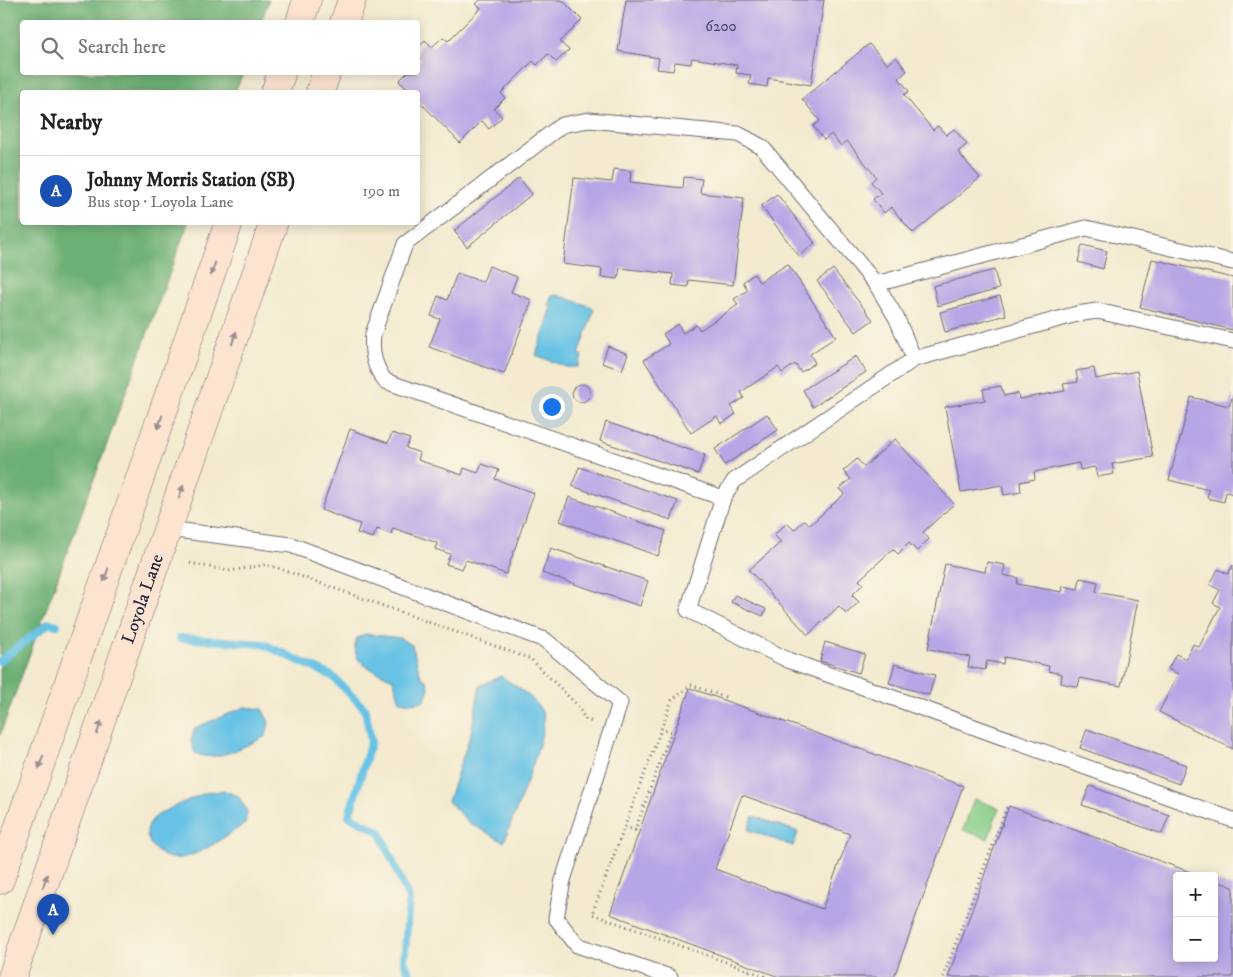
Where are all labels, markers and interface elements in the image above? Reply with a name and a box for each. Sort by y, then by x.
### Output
house number: 6200 [705,17,737,36]
search box [20,20,420,75]
icon: search [38,34,66,62]
text: Search here [78,36,166,59]
text: Nearby [40,110,102,136]
text: Johnny Morris Station (SB) [87,169,295,192]
text: A [51,181,61,201]
text: 190 m [362,181,400,201]
text: Bus stop · Loyola Lane [87,192,233,212]
one-way arrow [209,261,216,276]
one-way arrow [230,330,238,345]
your location [539,394,565,420]
one-way arrow [156,415,164,430]
one-way arrow [178,484,185,499]
street label: Loyola Lane [117,551,169,647]
one-way arrow [102,568,109,583]
one-way arrow [95,720,103,735]
one-way arrow [37,755,45,770]
map controls [1173,872,1218,962]
button: + [1173,872,1218,917]
one-way arrow [42,874,50,889]
pin: A [37,894,69,935]
button: − [1173,917,1218,962]

